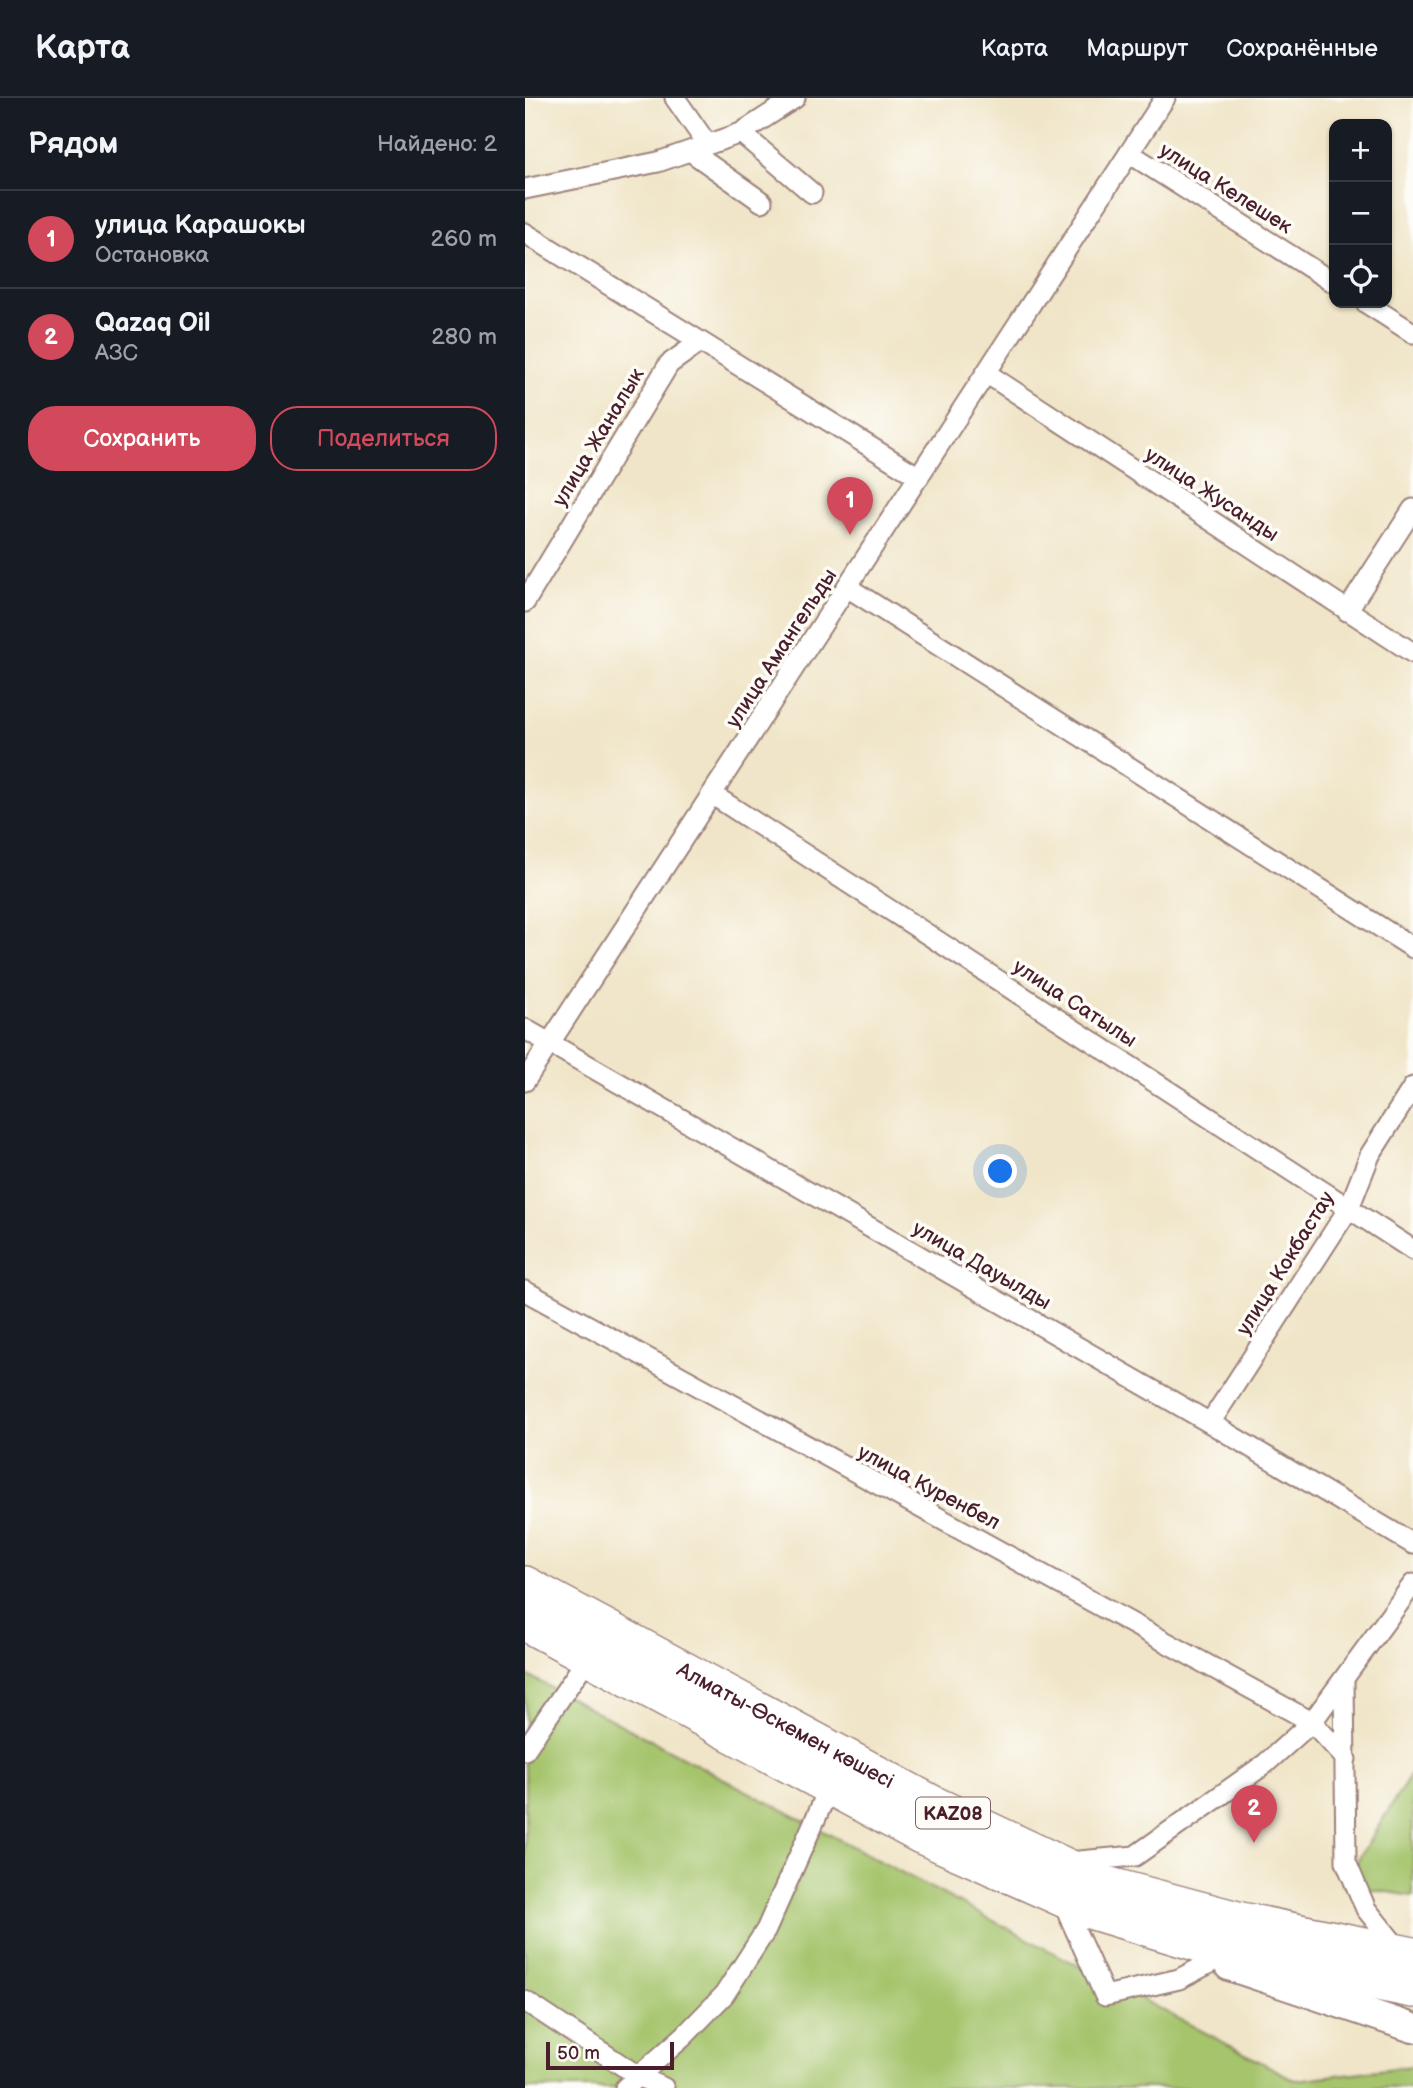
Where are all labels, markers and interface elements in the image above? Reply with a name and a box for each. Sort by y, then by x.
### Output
text: Карта [35,28,130,68]
text: Карта [981,34,1048,63]
text: Маршрут [1086,34,1188,63]
text: Сохранённые [1226,34,1378,63]
map controls [1329,119,1392,308]
button: + [1329,119,1392,182]
text: Рядом [28,126,118,162]
text: Найдено: 2 [377,130,497,158]
street label: улица Келешек [1155,138,1297,239]
button: − [1329,182,1392,245]
text: улица Карашокы [95,210,306,241]
text: 1 [46,225,56,253]
text: 260 m [431,225,497,253]
text: Остановка [95,241,209,269]
button: locate [1329,245,1392,308]
text: Qazaq Oil [95,308,211,339]
text: 2 [44,323,58,351]
text: 280 m [431,323,497,351]
text: АЗС [95,339,138,367]
street label: улица Жаналык [547,363,650,511]
button: Сохранить [28,406,256,471]
button: Поделиться [270,406,497,471]
street label: улица Жусанды [1140,442,1283,547]
pin: 1 [827,477,873,535]
street label: улица Амангельды [721,564,842,733]
street label: улица Сатылы [1008,954,1141,1053]
your location [983,1154,1017,1188]
street label: улица Кокбастау [1231,1186,1340,1340]
street label: улица Дауылды [908,1216,1055,1315]
street label: улица Куренбел [853,1439,1004,1535]
street label: Алматы-Өскемен көшесі [672,1657,898,1794]
pin: 2 [1231,1785,1277,1843]
road number: KAZ08 [916,1798,990,1828]
scale bar [546,2039,674,2071]
text: 50 m [557,2042,600,2065]

